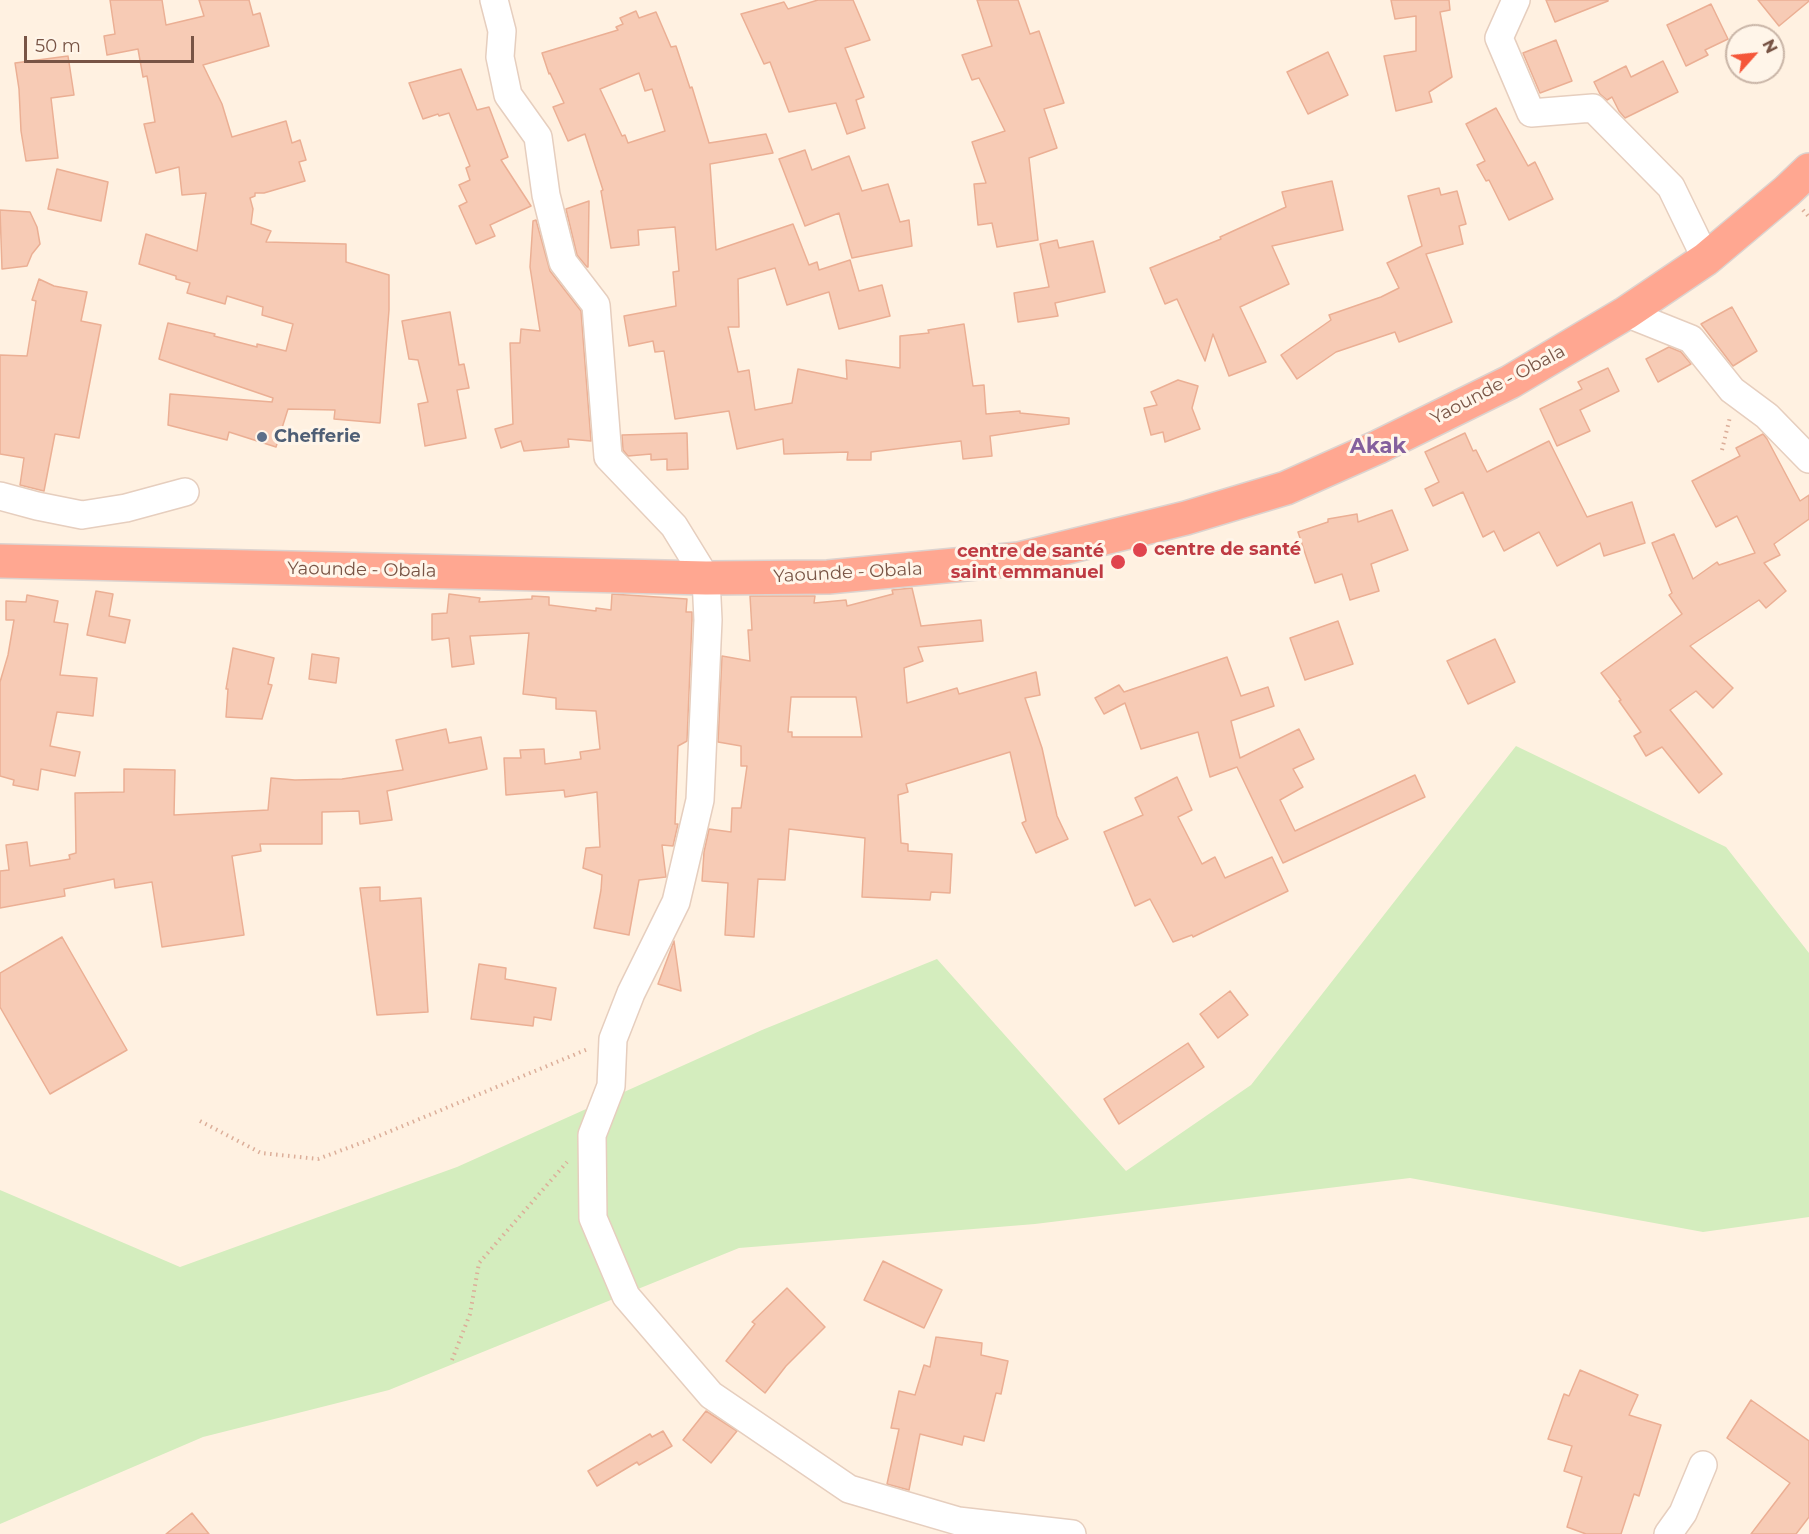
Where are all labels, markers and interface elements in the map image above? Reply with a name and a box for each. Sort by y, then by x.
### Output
scale bar [27,24,196,62]
north arrow [1725,24,1785,84]
text: 50 m [35,35,81,57]
text: N [1758,36,1781,57]
street label: Yaounde - Obala [1427,340,1569,430]
place label: Chefferie [274,426,361,448]
marker: Chefferie [255,430,269,444]
district label: Akak [1350,434,1406,460]
place label: centre de santé [1154,539,1301,561]
place label: centre de santé saint emmanuel [951,541,1104,584]
marker: centre de santé [1131,541,1149,559]
marker: centre de santé saint emmanuel [1109,553,1127,571]
street label: Yaounde - Obala [287,558,437,582]
street label: Yaounde - Obala [773,558,923,588]

